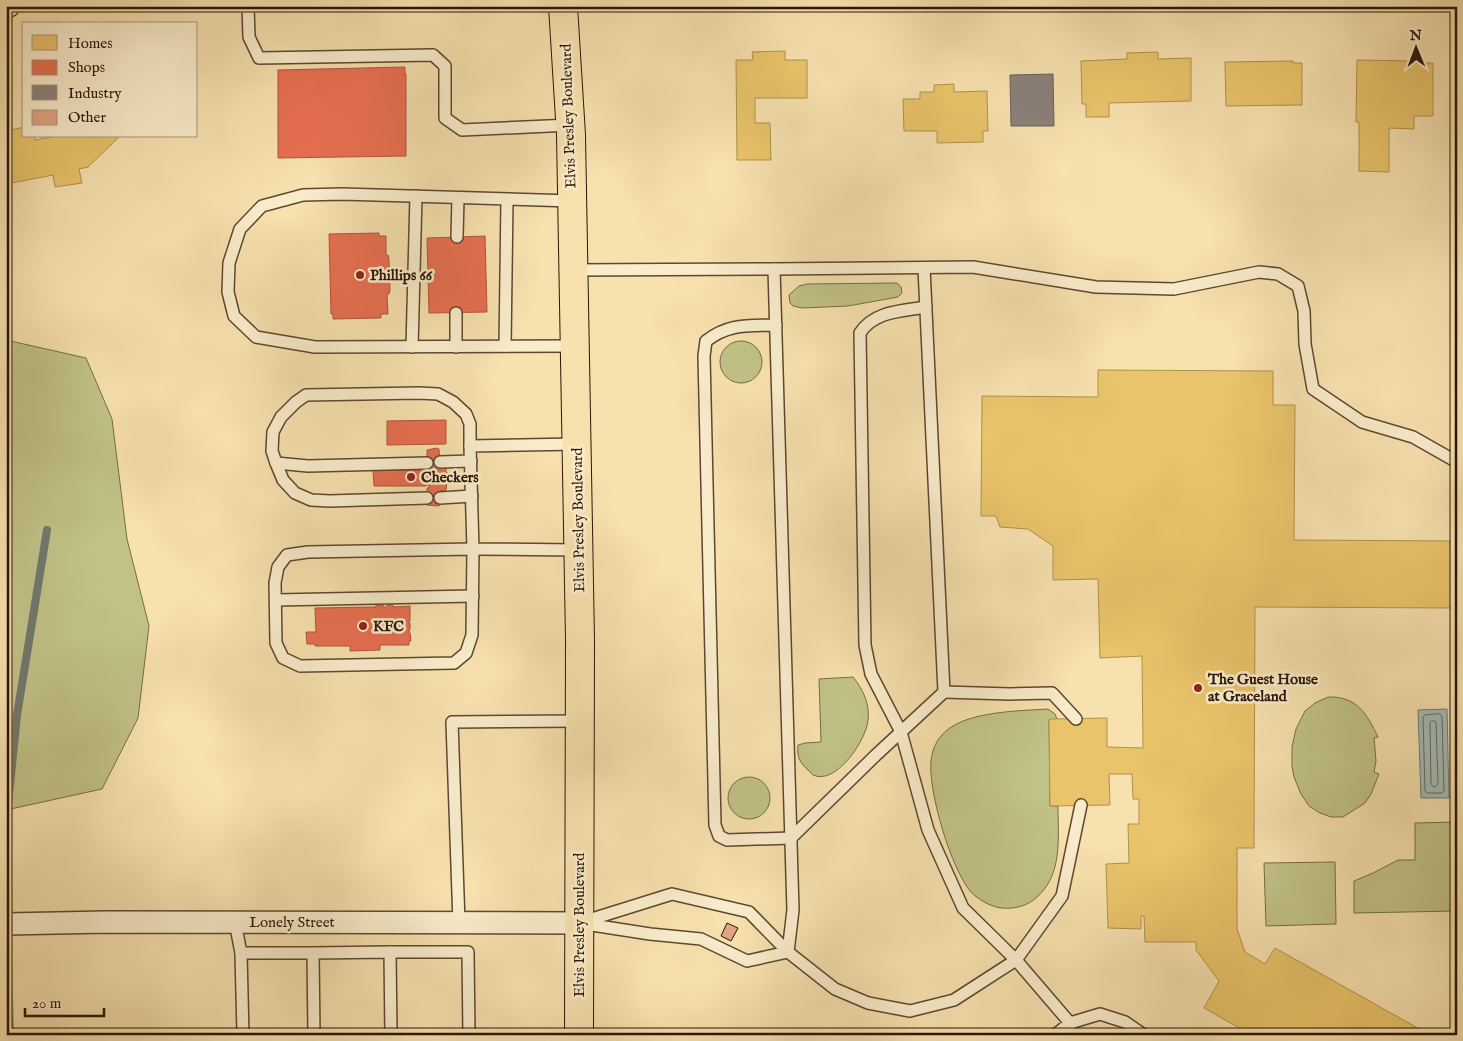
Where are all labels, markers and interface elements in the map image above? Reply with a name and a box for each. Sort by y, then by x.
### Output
legend [22,22,198,138]
north arrow [1390,22,1440,72]
text: N [1409,27,1422,45]
text: Homes [68,34,112,53]
street label: Elvis Presley Boulevard [556,42,581,189]
text: Shops [68,58,105,77]
text: Industry [68,84,122,103]
text: Other [68,108,106,127]
place label: Phillips 66 [370,266,433,285]
marker: Phillips 66 [354,269,366,281]
street label: Elvis Presley Boulevard [568,446,589,592]
place label: Checkers [421,468,479,487]
marker: Checkers [405,471,417,483]
place label: KFC [373,617,404,636]
marker: KFC [357,620,369,632]
place label: The Guest House at Graceland [1207,670,1318,706]
marker: The Guest House at Graceland [1192,682,1204,694]
street label: Elvis Presley Boulevard [570,852,589,997]
street label: Lonely Street [249,913,335,932]
scale bar [25,986,104,1018]
text: 20 m [32,994,62,1013]

